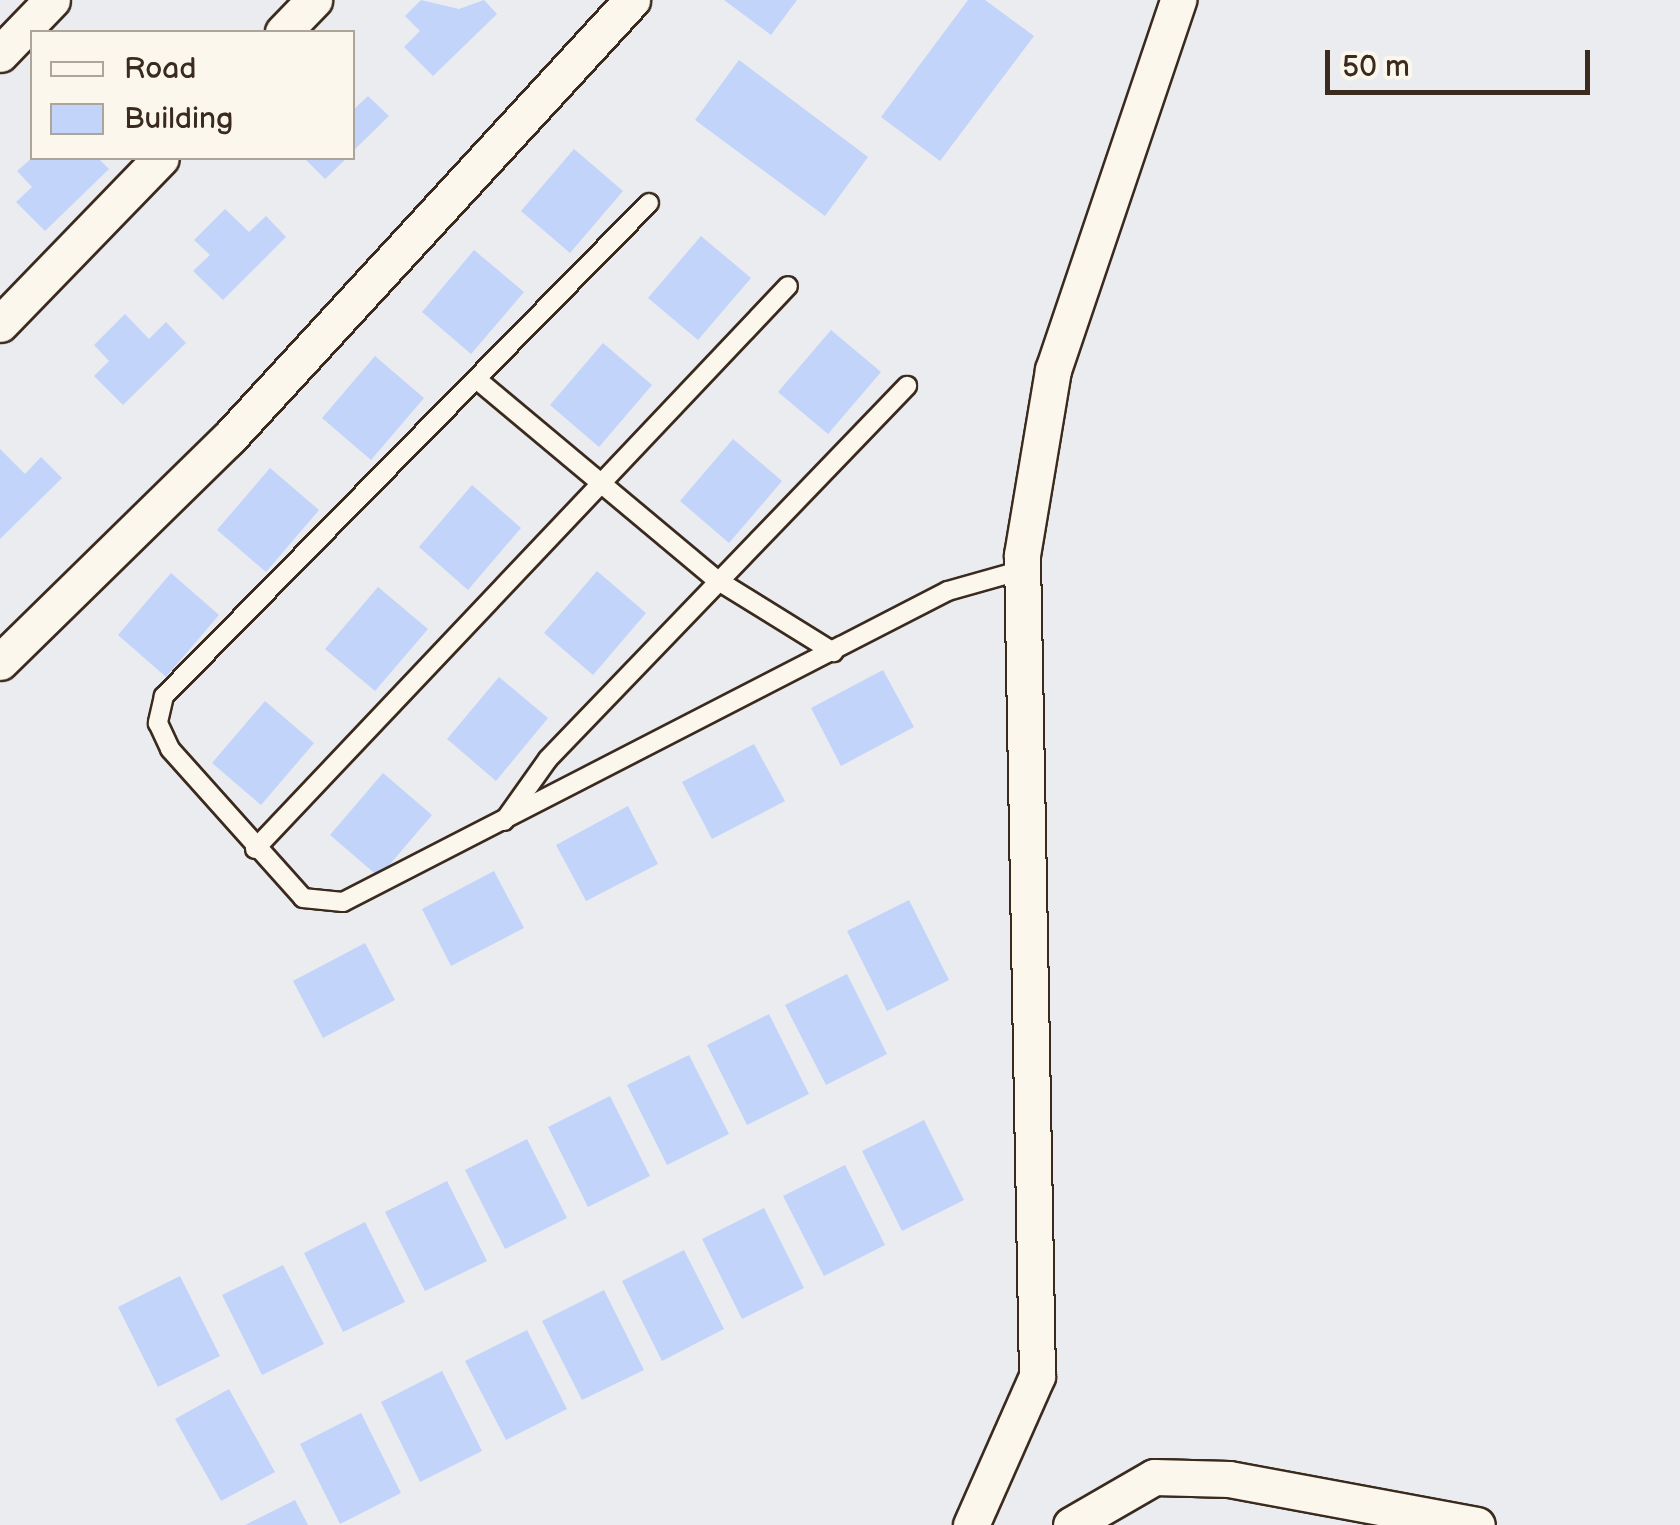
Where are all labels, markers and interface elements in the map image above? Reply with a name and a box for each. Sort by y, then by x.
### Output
legend [30,30,355,160]
scale bar [1330,30,1595,92]
text: 50 m [1342,49,1410,85]
text: Road [124,51,197,87]
text: Building [124,101,233,137]

